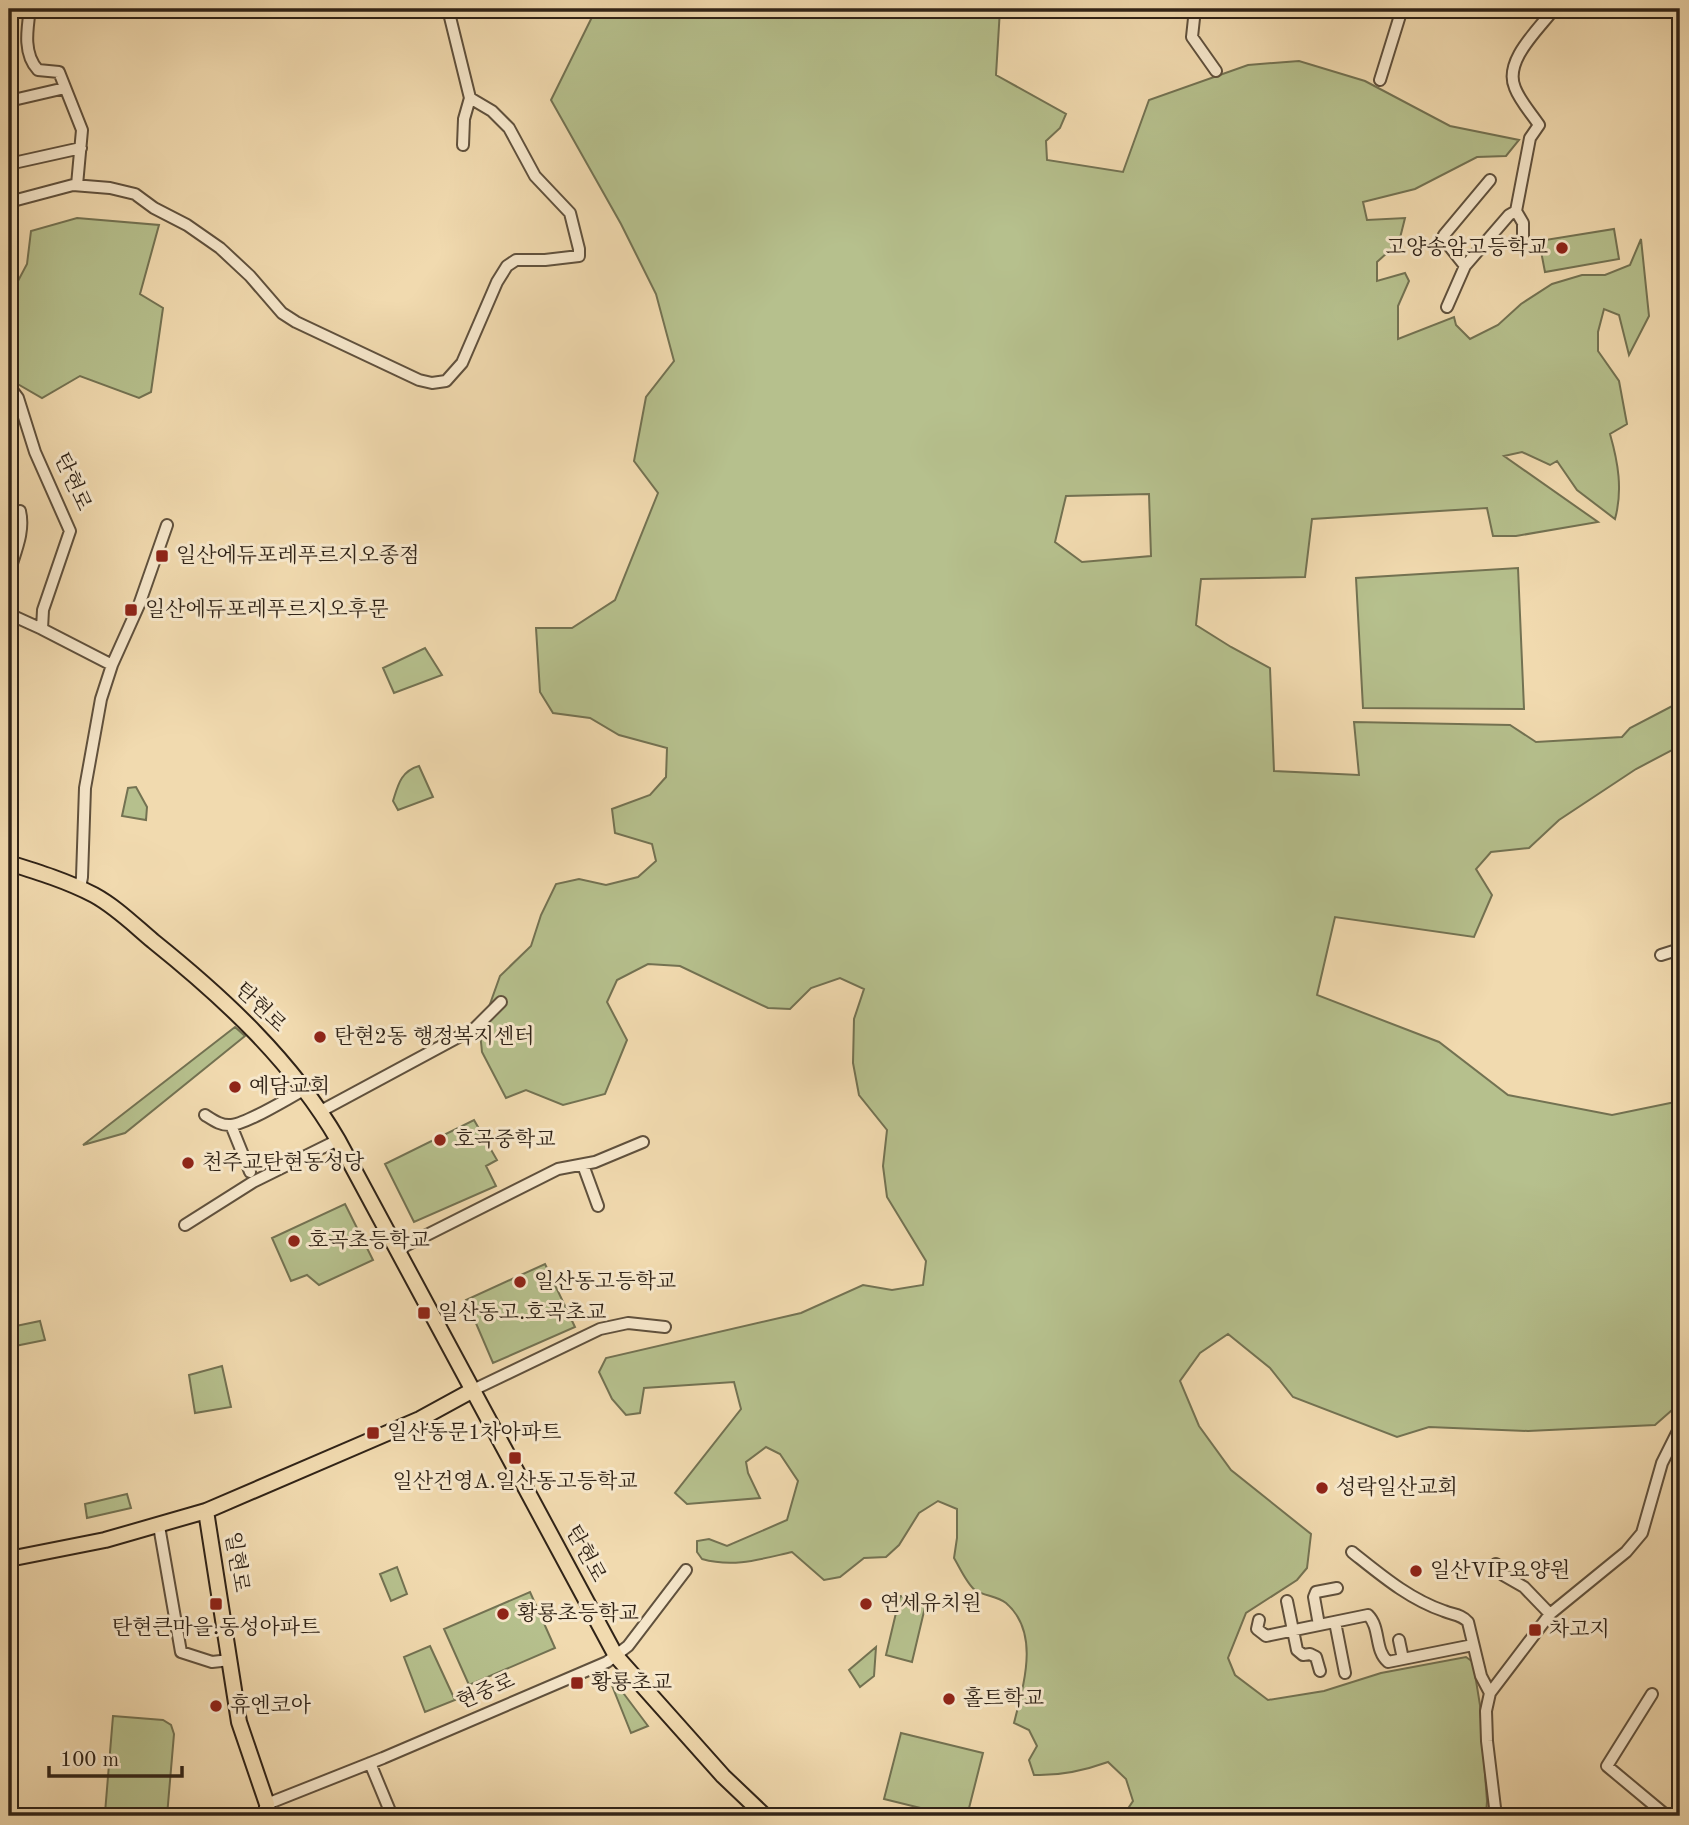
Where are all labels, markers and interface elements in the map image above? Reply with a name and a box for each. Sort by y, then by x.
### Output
place label: 고양송암고등학교 [1386,236,1548,259]
marker: 고양송암고등학교 [1554,240,1570,256]
street label: 탄현로 [50,449,96,514]
place label: 일산에듀포레푸르지오종점 [176,544,419,567]
marker: 일산에듀포레푸르지오종점 [154,548,170,564]
place label: 일산에듀포레푸르지오후문 [145,597,388,621]
marker: 일산에듀포레푸르지오후문 [123,602,139,618]
street label: 탄현로 [231,978,291,1037]
place label: 탄현2동 행정복지센터 [334,1025,535,1048]
marker: 탄현2동 행정복지센터 [312,1029,328,1045]
place label: 예담교회 [249,1075,330,1098]
marker: 예담교회 [227,1079,243,1095]
place label: 호곡중학교 [454,1128,555,1151]
marker: 호곡중학교 [432,1132,448,1148]
place label: 천주교탄현동성당 [202,1151,365,1174]
marker: 천주교탄현동성당 [180,1155,196,1171]
place label: 호곡초등학교 [308,1229,430,1252]
marker: 호곡초등학교 [286,1233,302,1249]
place label: 일산동고등학교 [534,1270,676,1293]
marker: 일산동고등학교 [512,1274,528,1290]
place label: 일산동고.호곡초교 [438,1301,606,1324]
marker: 일산동고.호곡초교 [416,1305,432,1321]
place label: 일산동문1차아파트 [387,1421,561,1444]
marker: 일산동문1차아파트 [365,1425,381,1441]
marker: 일산건영A.일산동고등학교 [507,1450,523,1466]
place label: 일산건영A.일산동고등학교 [392,1470,638,1493]
place label: 성락일산교회 [1336,1476,1458,1499]
marker: 성락일산교회 [1314,1480,1330,1496]
street label: 탄현로 [561,1521,610,1586]
street label: 일현로 [221,1530,253,1594]
place label: 일산VIP요양원 [1430,1559,1570,1582]
marker: 일산VIP요양원 [1408,1563,1424,1579]
place label: 연세유치원 [880,1592,981,1615]
marker: 탄현큰마을.동성아파트 [208,1596,224,1612]
marker: 연세유치원 [858,1596,874,1612]
place label: 황룡초등학교 [517,1602,639,1625]
marker: 황룡초등학교 [495,1606,511,1622]
place label: 탄현큰마을.동성아파트 [112,1616,320,1639]
place label: 차고지 [1549,1618,1610,1641]
marker: 차고지 [1527,1622,1543,1638]
street label: 현중로 [453,1669,518,1714]
place label: 황룡초교 [591,1671,672,1694]
marker: 황룡초교 [569,1675,585,1691]
place label: 홀트학교 [963,1686,1044,1710]
marker: 홀트학교 [941,1691,957,1707]
place label: 휴엔코아 [230,1693,312,1717]
marker: 휴엔코아 [208,1698,224,1714]
scale bar [49,1734,182,1778]
text: 100 m [60,1750,119,1771]

